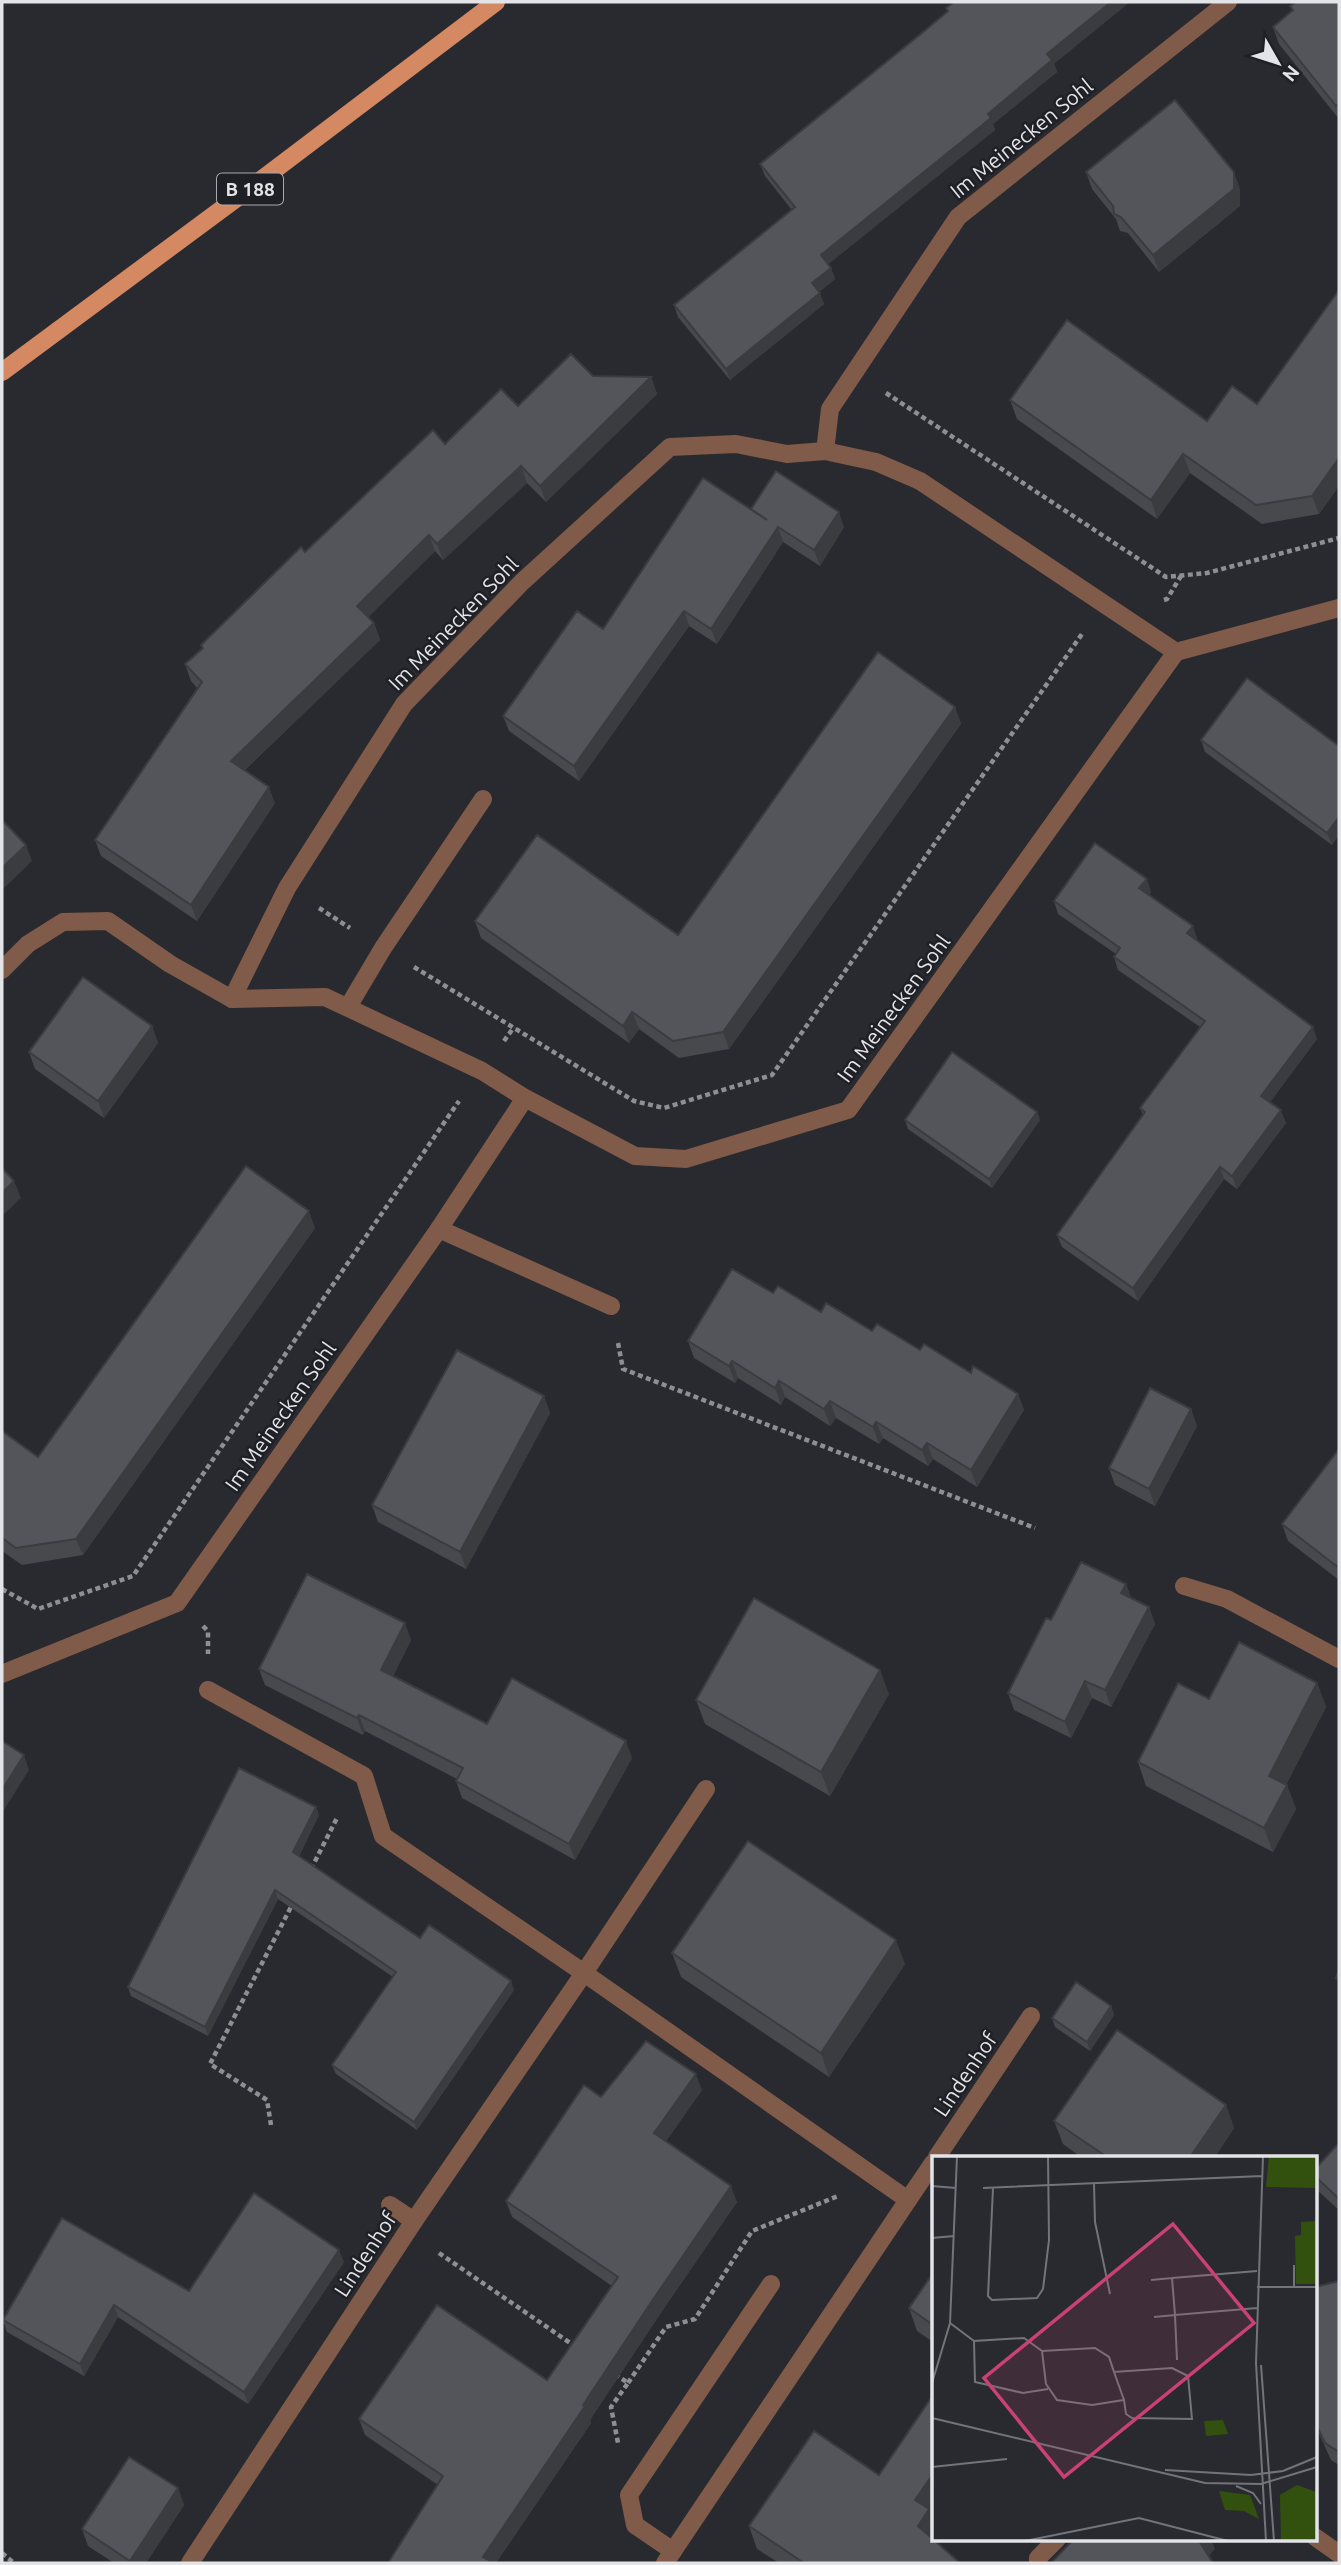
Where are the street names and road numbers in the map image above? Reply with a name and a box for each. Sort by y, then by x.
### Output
street label: Im Meinecken Sohl [945,73,1097,203]
road number: B 188 [217,174,283,204]
street label: Im Meinecken Sohl [383,551,523,695]
street label: Im Meinecken Sohl [832,930,954,1086]
street label: Im Meinecken Sohl [220,1337,340,1495]
street label: Lindenhof [928,2027,1002,2120]
street label: Lindenhof [329,2206,402,2301]

